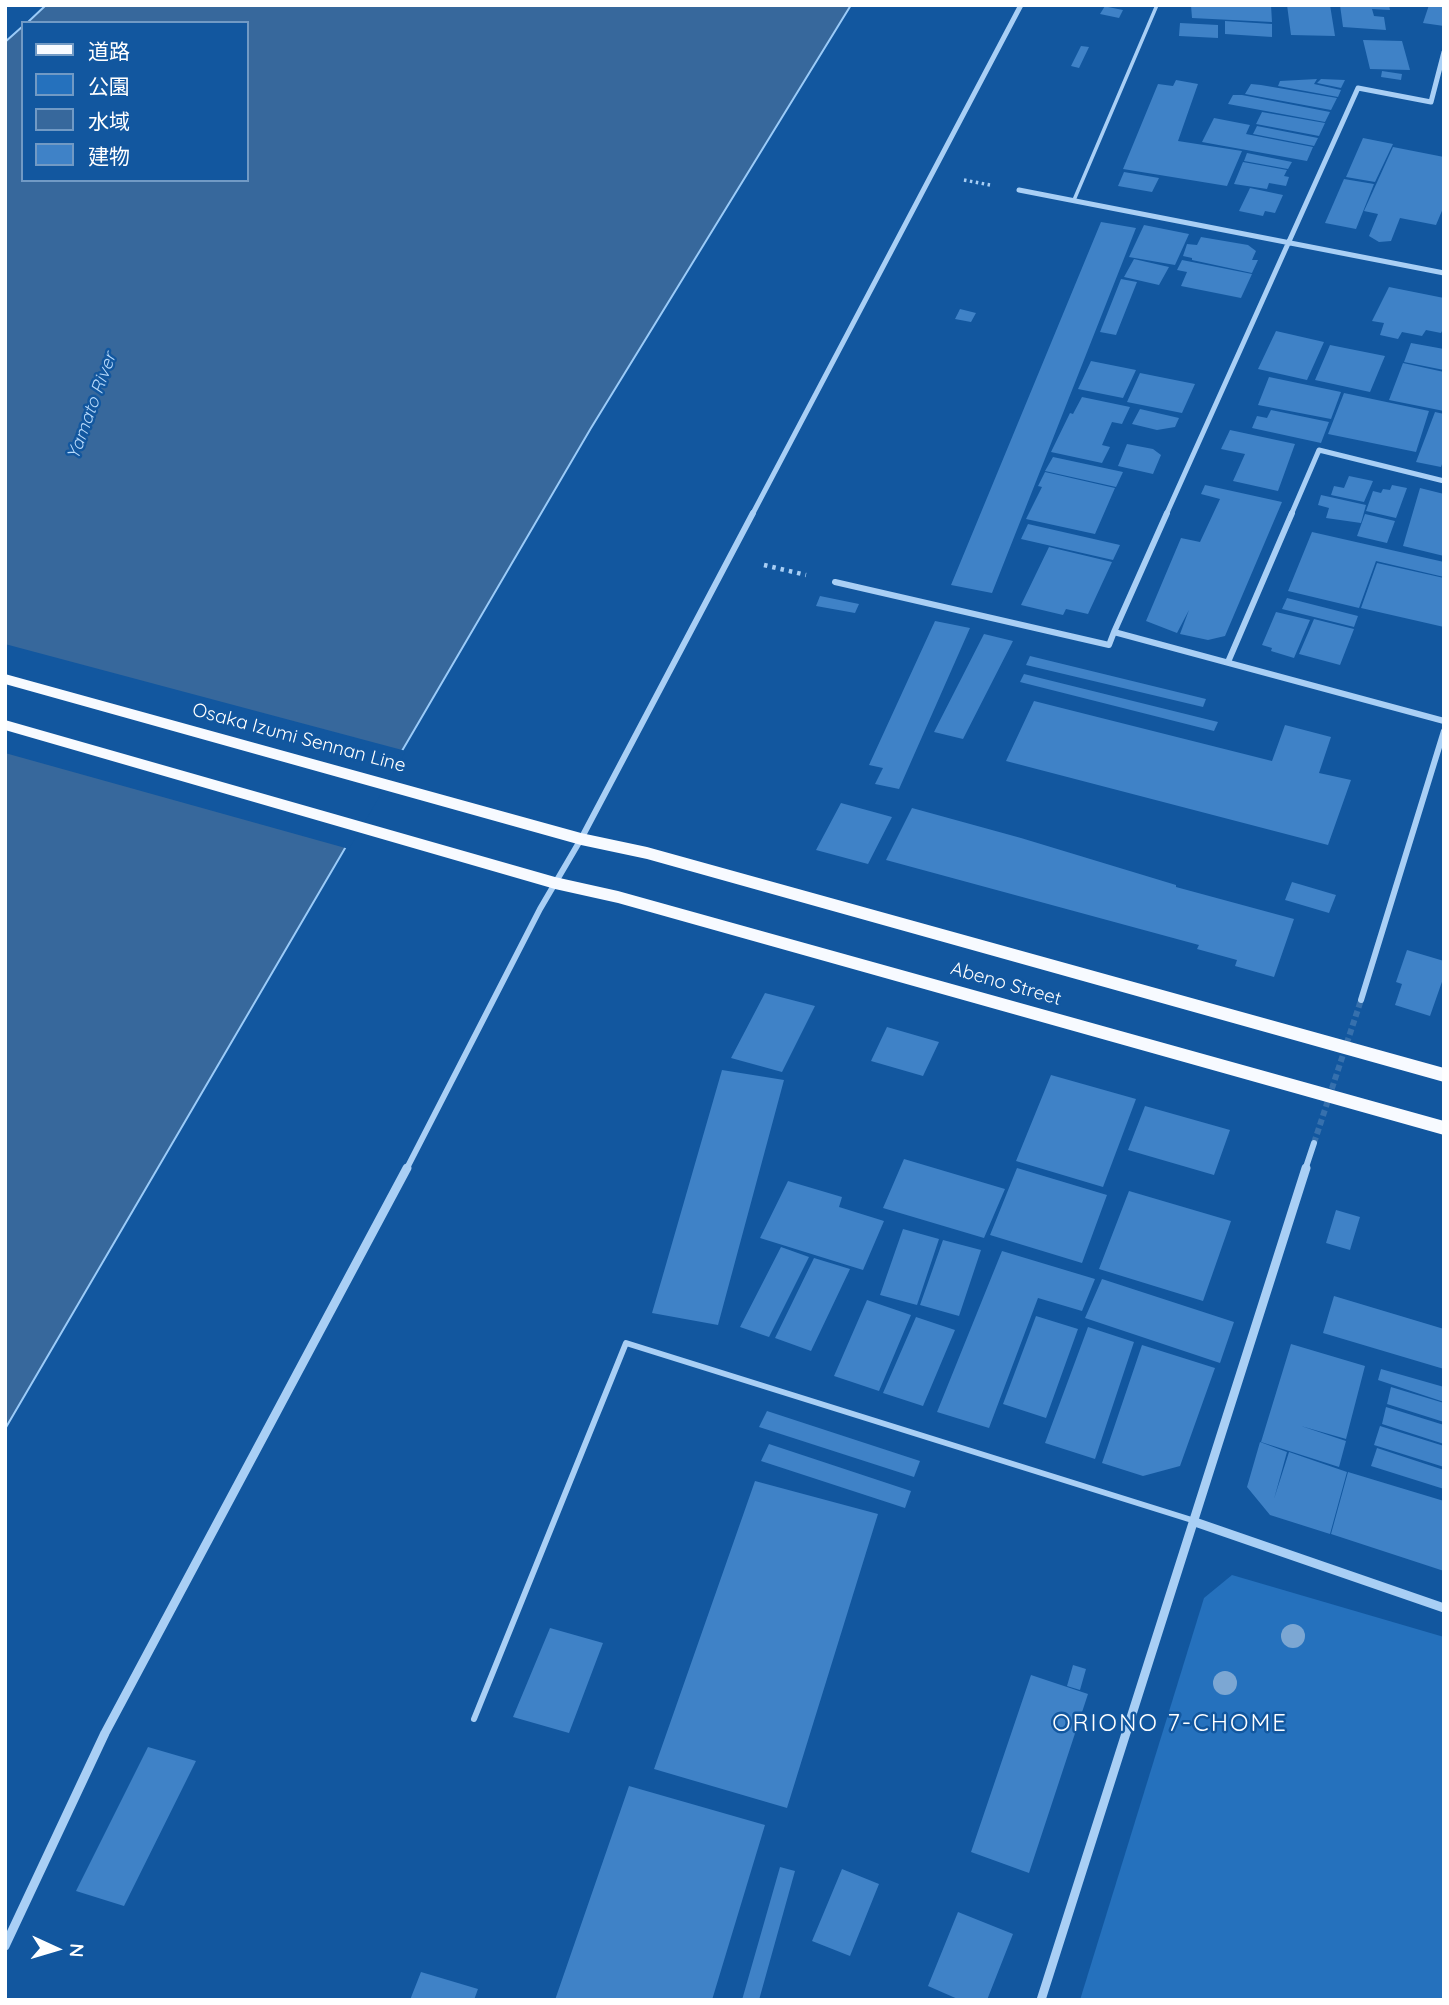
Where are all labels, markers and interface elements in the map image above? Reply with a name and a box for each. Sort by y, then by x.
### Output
legend [21,21,248,182]
text: 道路 [88,38,130,64]
text: 公園 [88,73,130,99]
text: 水域 [88,108,130,134]
text: 建物 [88,143,130,169]
water label: Yamato River [63,350,121,462]
street label: Osaka Izumi Sennan Line [190,699,408,777]
street label: Abeno Street [948,957,1064,1011]
district label: ORIONO 7-CHOME [1054,1710,1286,1738]
north arrow [21,1914,91,1984]
text: N [64,1943,89,1958]

